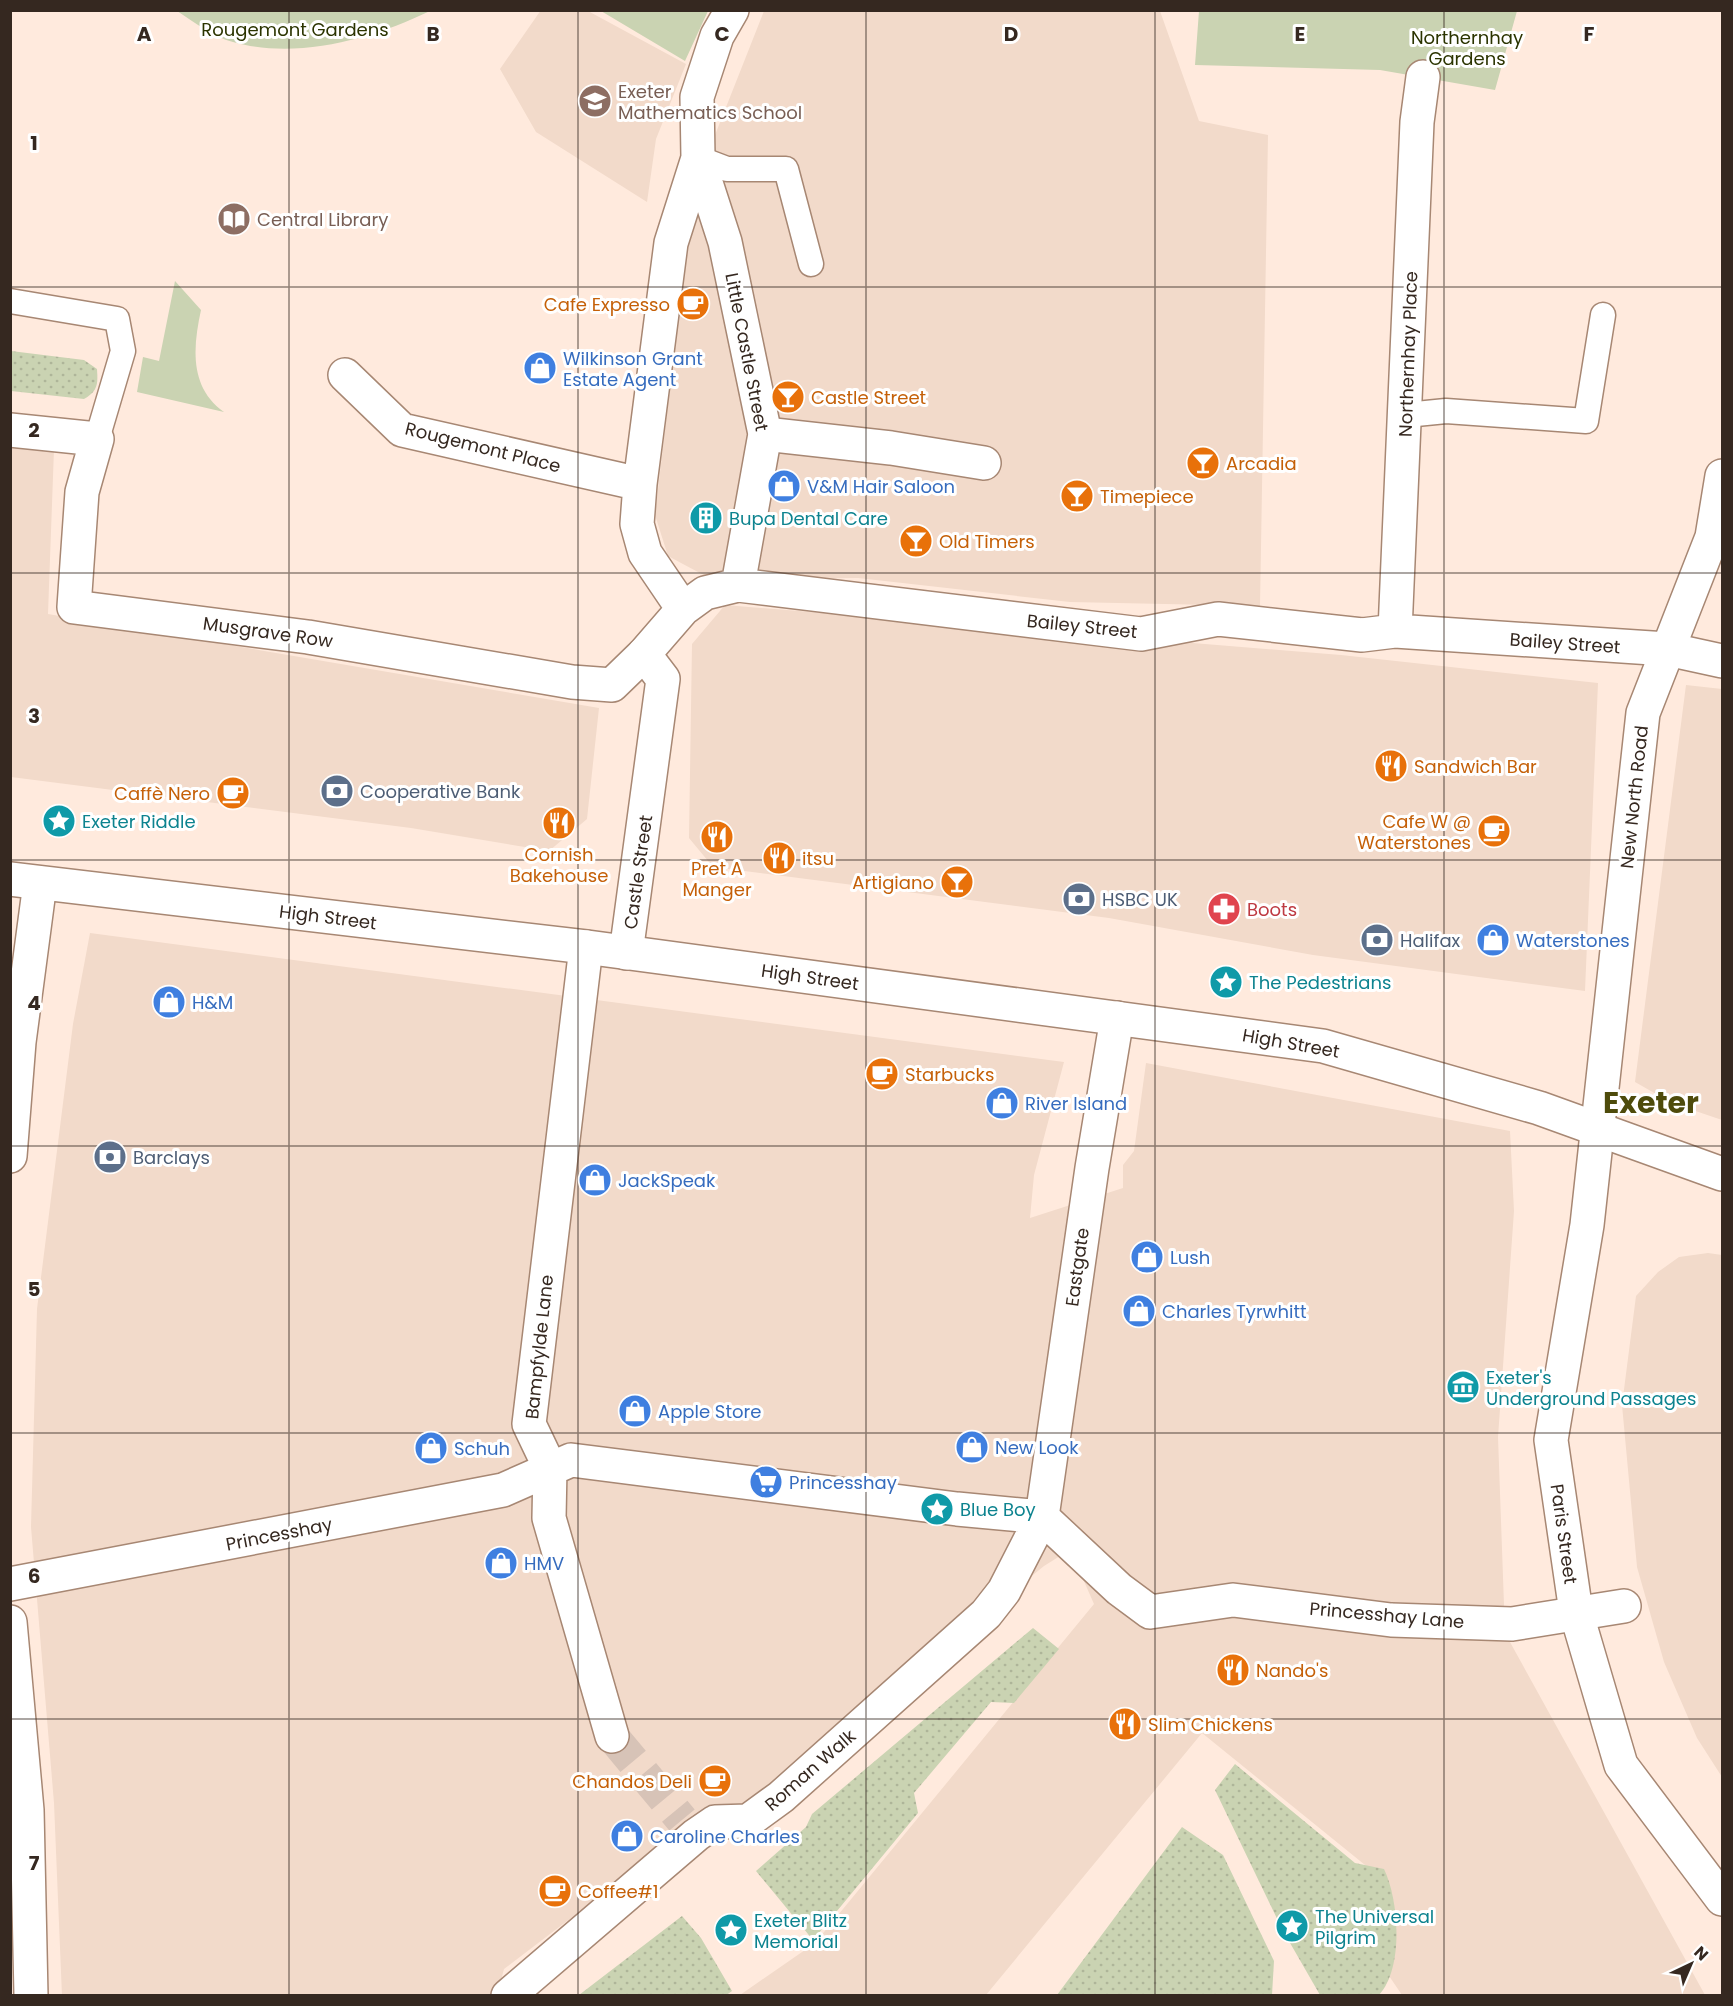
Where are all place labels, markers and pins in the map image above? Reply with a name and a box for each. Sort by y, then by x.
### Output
place label: Exeter Mathematics School [618,79,802,125]
school or university icon: Exeter Mathematics School [577,83,613,119]
library icon: Central Library [216,201,252,237]
place label: Central Library [257,207,388,232]
cafe icon: Cafe Expresso [675,286,711,322]
place label: Cafe Expresso [544,292,670,317]
place label: Wilkinson Grant Estate Agent [563,346,703,392]
shop icon: Wilkinson Grant Estate Agent [522,350,558,386]
bar icon: Castle Street [770,379,806,415]
place label: Castle Street [811,385,926,410]
bar icon: Arcadia [1185,445,1221,481]
place label: Arcadia [1226,451,1297,476]
shop icon: V&M Hair Saloon [766,468,802,504]
place label: V&M Hair Saloon [807,474,955,499]
bar icon: Timepiece [1059,478,1095,514]
place label: Timepiece [1100,484,1194,509]
building icon: Bupa Dental Care [688,500,724,536]
place label: Bupa Dental Care [729,506,888,531]
bar icon: Old Timers [898,523,934,559]
place label: Old Timers [939,529,1035,554]
restaurant icon: Sandwich Bar [1373,748,1409,784]
place label: Sandwich Bar [1414,754,1537,779]
bank icon: Cooperative Bank [319,773,355,809]
cafe icon: Caffè Nero [215,775,251,811]
place label: Cooperative Bank [360,779,521,804]
place label: Caffè Nero [114,781,210,806]
place icon: Exeter Riddle [41,803,77,839]
restaurant icon: Cornish Bakehouse [541,805,577,841]
place label: Exeter Riddle [82,809,196,834]
place label: Cafe W @ Waterstones [1357,809,1471,855]
cafe icon: Cafe W @ Waterstones [1476,813,1512,849]
restaurant icon: Pret A Manger [699,819,735,855]
restaurant icon: itsu [761,840,797,876]
place label: Cornish Bakehouse [510,842,608,888]
place label: itsu [802,846,834,871]
place label: Pret A Manger [682,856,752,902]
bar icon: Artigiano [939,864,975,900]
place label: Artigiano [852,870,934,895]
bank icon: HSBC UK [1061,881,1097,917]
place label: HSBC UK [1102,887,1178,912]
pharmacy icon: Boots [1206,891,1242,927]
place label: Boots [1247,897,1297,922]
bank icon: Halifax [1359,922,1395,958]
shop icon: Waterstones [1475,922,1511,958]
place label: Halifax [1400,928,1461,953]
place label: Waterstones [1516,928,1630,953]
place icon: The Pedestrians [1208,964,1244,1000]
place label: The Pedestrians [1249,970,1391,995]
shop icon: H&M [151,984,187,1020]
place label: H&M [192,990,233,1015]
cafe icon: Starbucks [864,1056,900,1092]
place label: Starbucks [905,1062,994,1087]
shop icon: River Island [984,1085,1020,1121]
place label: River Island [1025,1091,1127,1116]
bank icon: Barclays [92,1139,128,1175]
place label: Barclays [133,1145,210,1170]
shop icon: JackSpeak [577,1162,613,1198]
place label: JackSpeak [618,1168,716,1193]
shop icon: Lush [1129,1239,1165,1275]
place label: Lush [1170,1245,1210,1270]
shop icon: Charles Tyrwhitt [1121,1293,1157,1329]
place label: Charles Tyrwhitt [1162,1299,1307,1324]
place label: Exeter's Underground Passages [1486,1365,1696,1411]
museum icon: Exeter's Underground Passages [1445,1369,1481,1405]
shop icon: Apple Store [617,1393,653,1429]
place label: Apple Store [658,1399,761,1424]
shop icon: New Look [954,1429,990,1465]
shop icon: Schuh [413,1430,449,1466]
place label: New Look [995,1435,1079,1460]
place label: Schuh [454,1436,510,1461]
supermarket icon: Princesshay [748,1464,784,1500]
place label: Princesshay [789,1470,897,1495]
place icon: Blue Boy [919,1491,955,1527]
place label: Blue Boy [960,1497,1036,1522]
shop icon: HMV [483,1545,519,1581]
place label: HMV [524,1551,564,1576]
restaurant icon: Nando's [1215,1652,1251,1688]
place label: Nando's [1256,1658,1328,1683]
restaurant icon: Slim Chickens [1107,1706,1143,1742]
place label: Slim Chickens [1148,1712,1273,1737]
cafe icon: Chandos Deli [697,1763,733,1799]
place label: Chandos Deli [572,1769,692,1794]
shop icon: Caroline Charles [609,1818,645,1854]
place label: Caroline Charles [650,1824,800,1849]
cafe icon: Coffee#1 [537,1873,573,1909]
place label: Coffee#1 [578,1879,658,1904]
place label: The Universal Pilgrim [1315,1904,1434,1950]
place label: Exeter Blitz Memorial [754,1908,847,1954]
place icon: The Universal Pilgrim [1274,1908,1310,1944]
place icon: Exeter Blitz Memorial [713,1912,749,1948]

